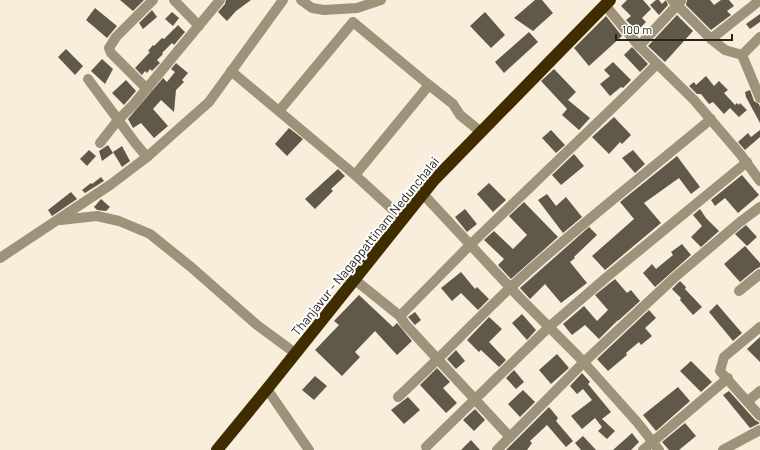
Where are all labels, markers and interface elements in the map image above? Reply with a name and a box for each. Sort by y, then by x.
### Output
scale bar [616,16,732,42]
text: 100 m [622,22,652,36]
street label: Thanjavur - Nagappattinam Nedunchalai [288,153,442,339]

